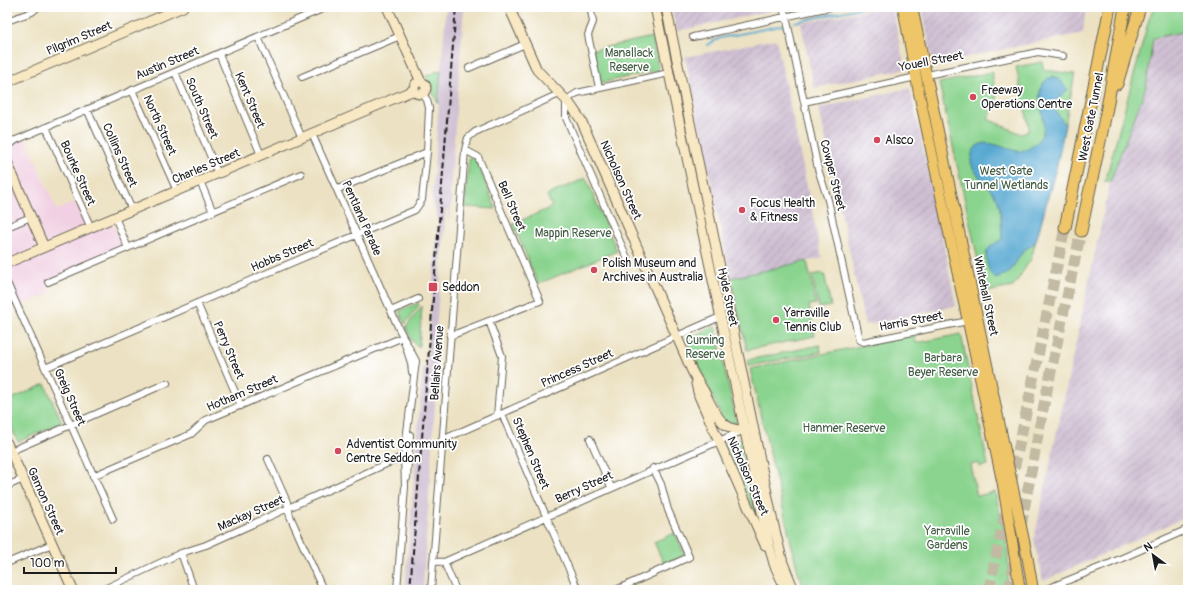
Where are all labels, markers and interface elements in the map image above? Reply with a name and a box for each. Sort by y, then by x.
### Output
street label: Pilgrim Street [44,18,114,59]
street label: Austin Street [133,43,201,84]
park label: Manallack Reserve [605,46,653,75]
street label: Youell Street [897,48,965,75]
street label: Kent Street [231,70,268,131]
street label: West Gate Tunnel [1076,71,1107,163]
street label: South Street [182,75,221,141]
place label: Freeway Operations Centre [981,83,1072,112]
marker: Freeway Operations Centre [968,92,978,102]
street label: North Street [140,93,180,158]
street label: Collins Street [99,121,140,190]
place label: Alsco [885,133,914,148]
marker: Alsco [872,135,882,145]
street label: Bourke Street [57,138,99,208]
street label: Nicholson Street [596,138,645,222]
street label: Cowper Street [816,138,849,212]
street label: Charles Street [170,145,242,187]
park label: West Gate Tunnel Wetlands [964,164,1049,193]
street label: Pentland Parade [338,178,385,258]
street label: Bell Street [494,179,529,234]
place label: Focus Health & Fitness [750,196,815,225]
marker: Focus Health & Fitness [737,205,747,215]
park label: Mappin Reserve [535,226,611,241]
street label: Hobbs Street [249,236,316,275]
street label: Whitehall Street [970,255,1001,337]
place label: Polish Museum and Archives in Australia [602,256,704,285]
marker: Polish Museum and Archives in Australia [589,265,599,275]
street label: Hyde Street [714,266,741,328]
place label: Seddon [442,280,480,295]
marker: Seddon [427,281,439,293]
place label: Yarraville Tennis Club [783,306,842,335]
street label: Harris Street [878,308,944,335]
marker: Yarraville Tennis Club [771,315,781,325]
street label: Perry Street [210,319,247,382]
street label: Bellairs Avenue [427,325,448,401]
park label: Cuming Reserve [685,333,725,362]
street label: Princess Street [539,346,616,391]
park label: Barbara Beyer Reserve [908,351,978,380]
street label: Greig Street [50,366,89,428]
street label: Hotham Street [204,372,280,415]
street label: Stephen Street [509,415,552,492]
park label: Hanmer Reserve [803,421,885,436]
street label: Nicholson Street [723,434,772,518]
place label: Adventist Community Centre Seddon [346,437,457,466]
marker: Adventist Community Centre Seddon [333,446,343,456]
street label: Gamon Street [24,465,67,537]
street label: Berry Street [553,468,616,507]
street label: Mackay Street [216,492,287,535]
park label: Yarraville Gardens [923,524,970,553]
north arrow [1133,535,1173,575]
text: N [1141,539,1155,554]
scale bar [24,549,116,575]
text: 100 m [30,556,65,571]

